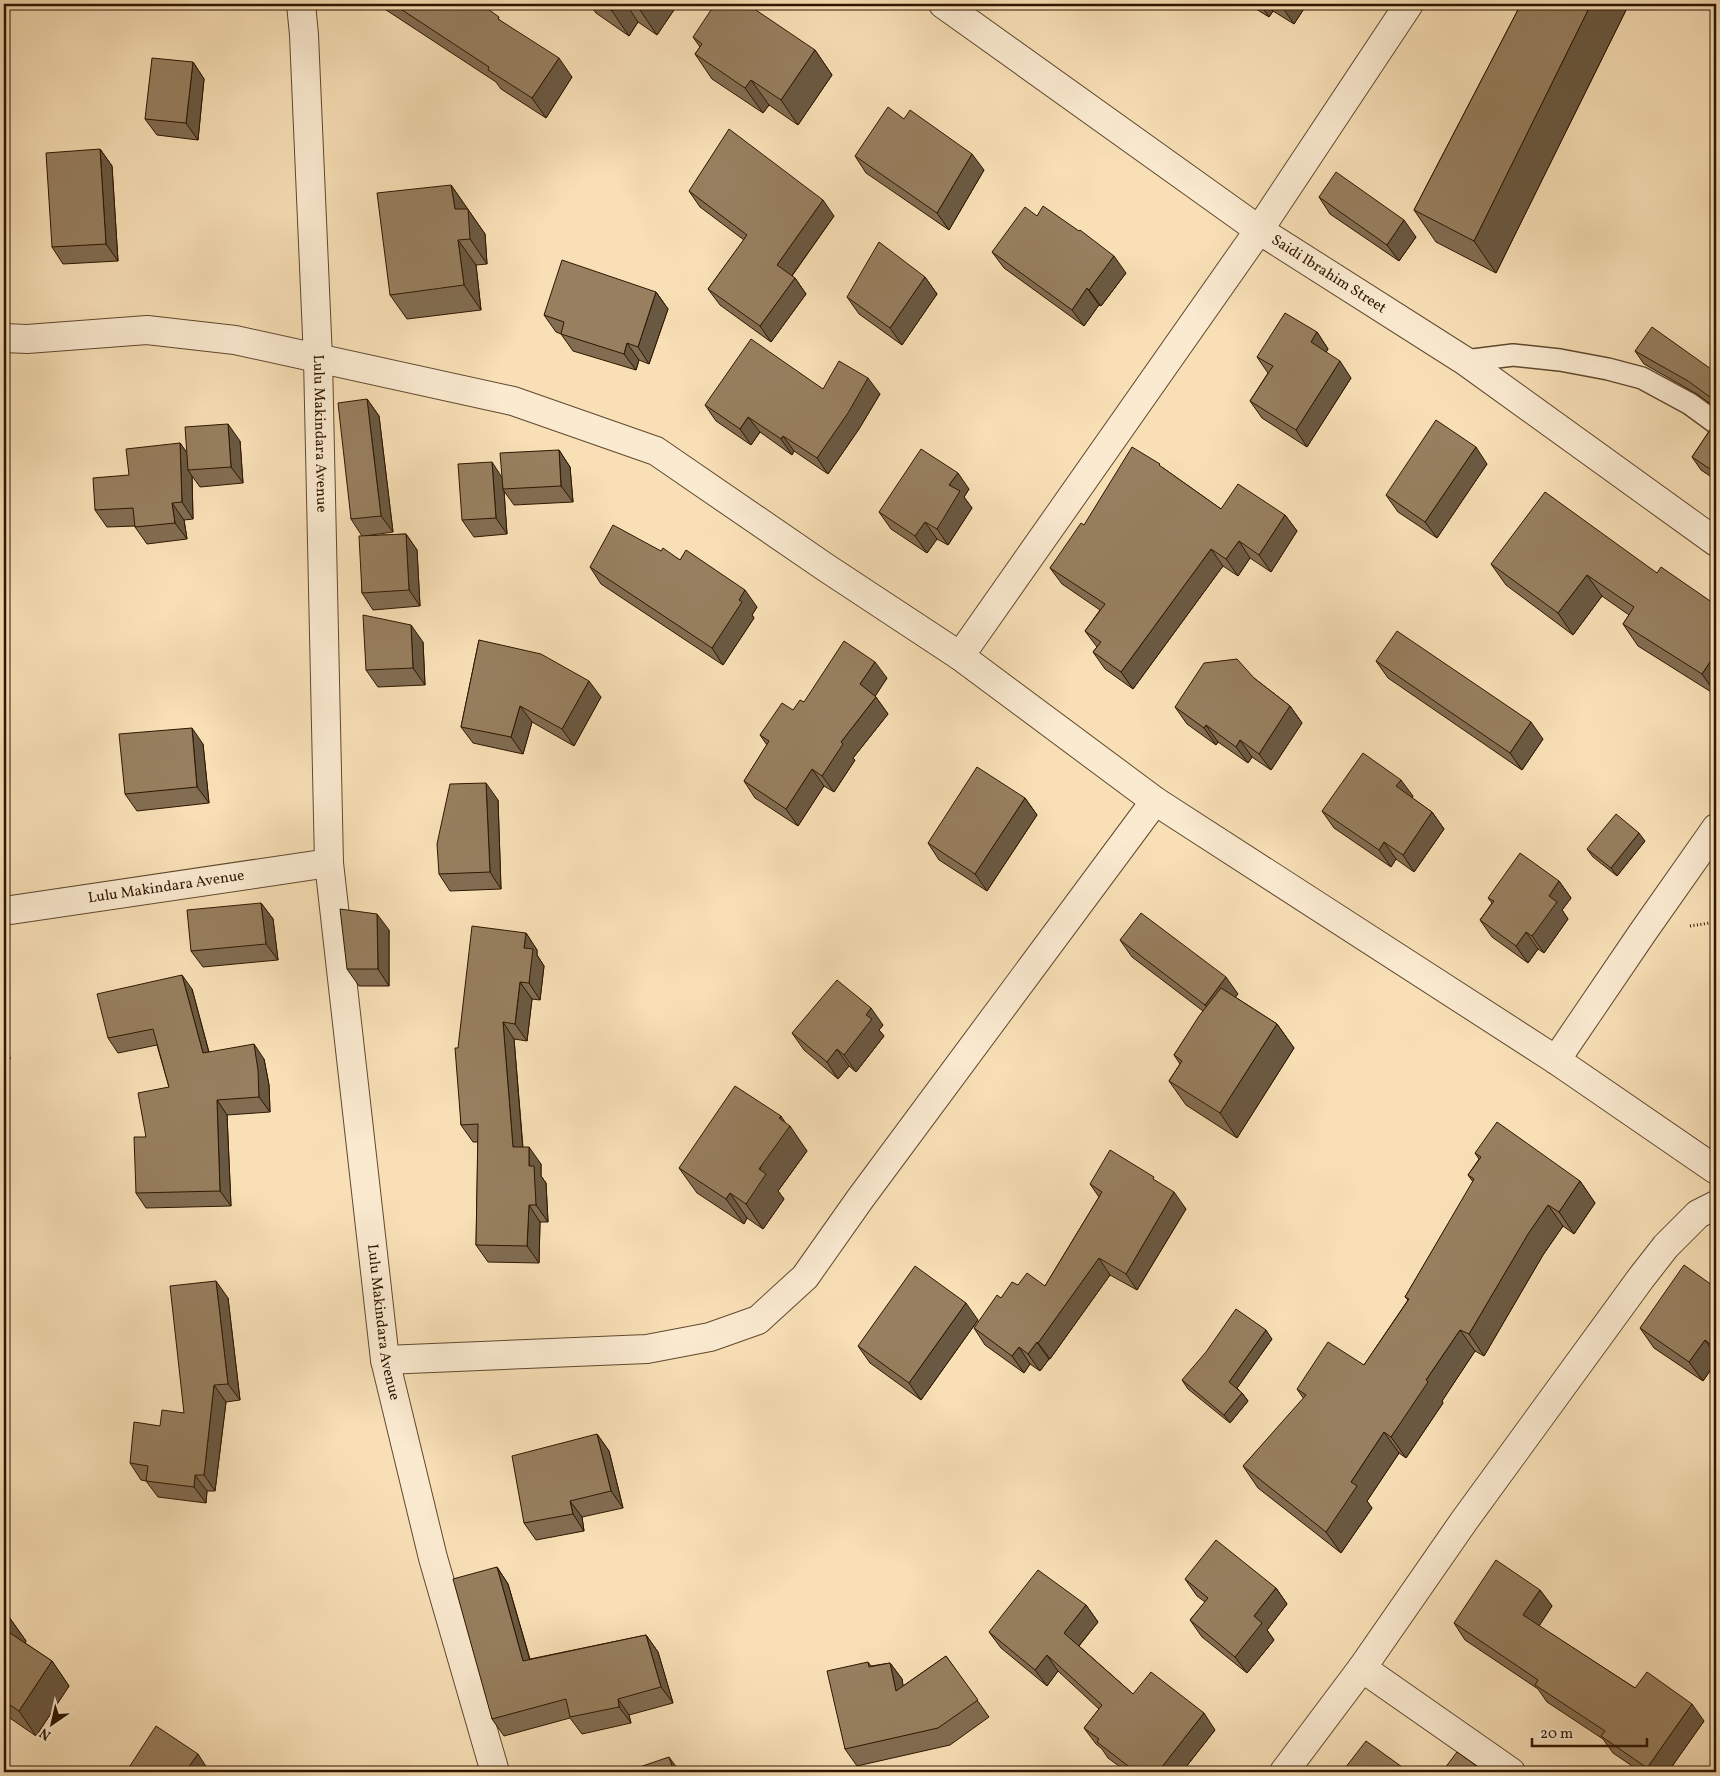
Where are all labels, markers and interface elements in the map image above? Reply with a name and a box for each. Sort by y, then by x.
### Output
street label: Saidi Ibrahim Street [1267,230,1390,319]
street label: Lulu Makindara Avenue [307,354,332,513]
street label: Lulu Makindara Avenue [87,865,246,909]
street label: Lulu Makindara Avenue [362,1243,405,1403]
north arrow [28,1698,78,1748]
scale bar [1532,1716,1648,1748]
text: N [36,1723,55,1744]
text: 20 m [1540,1724,1573,1745]

